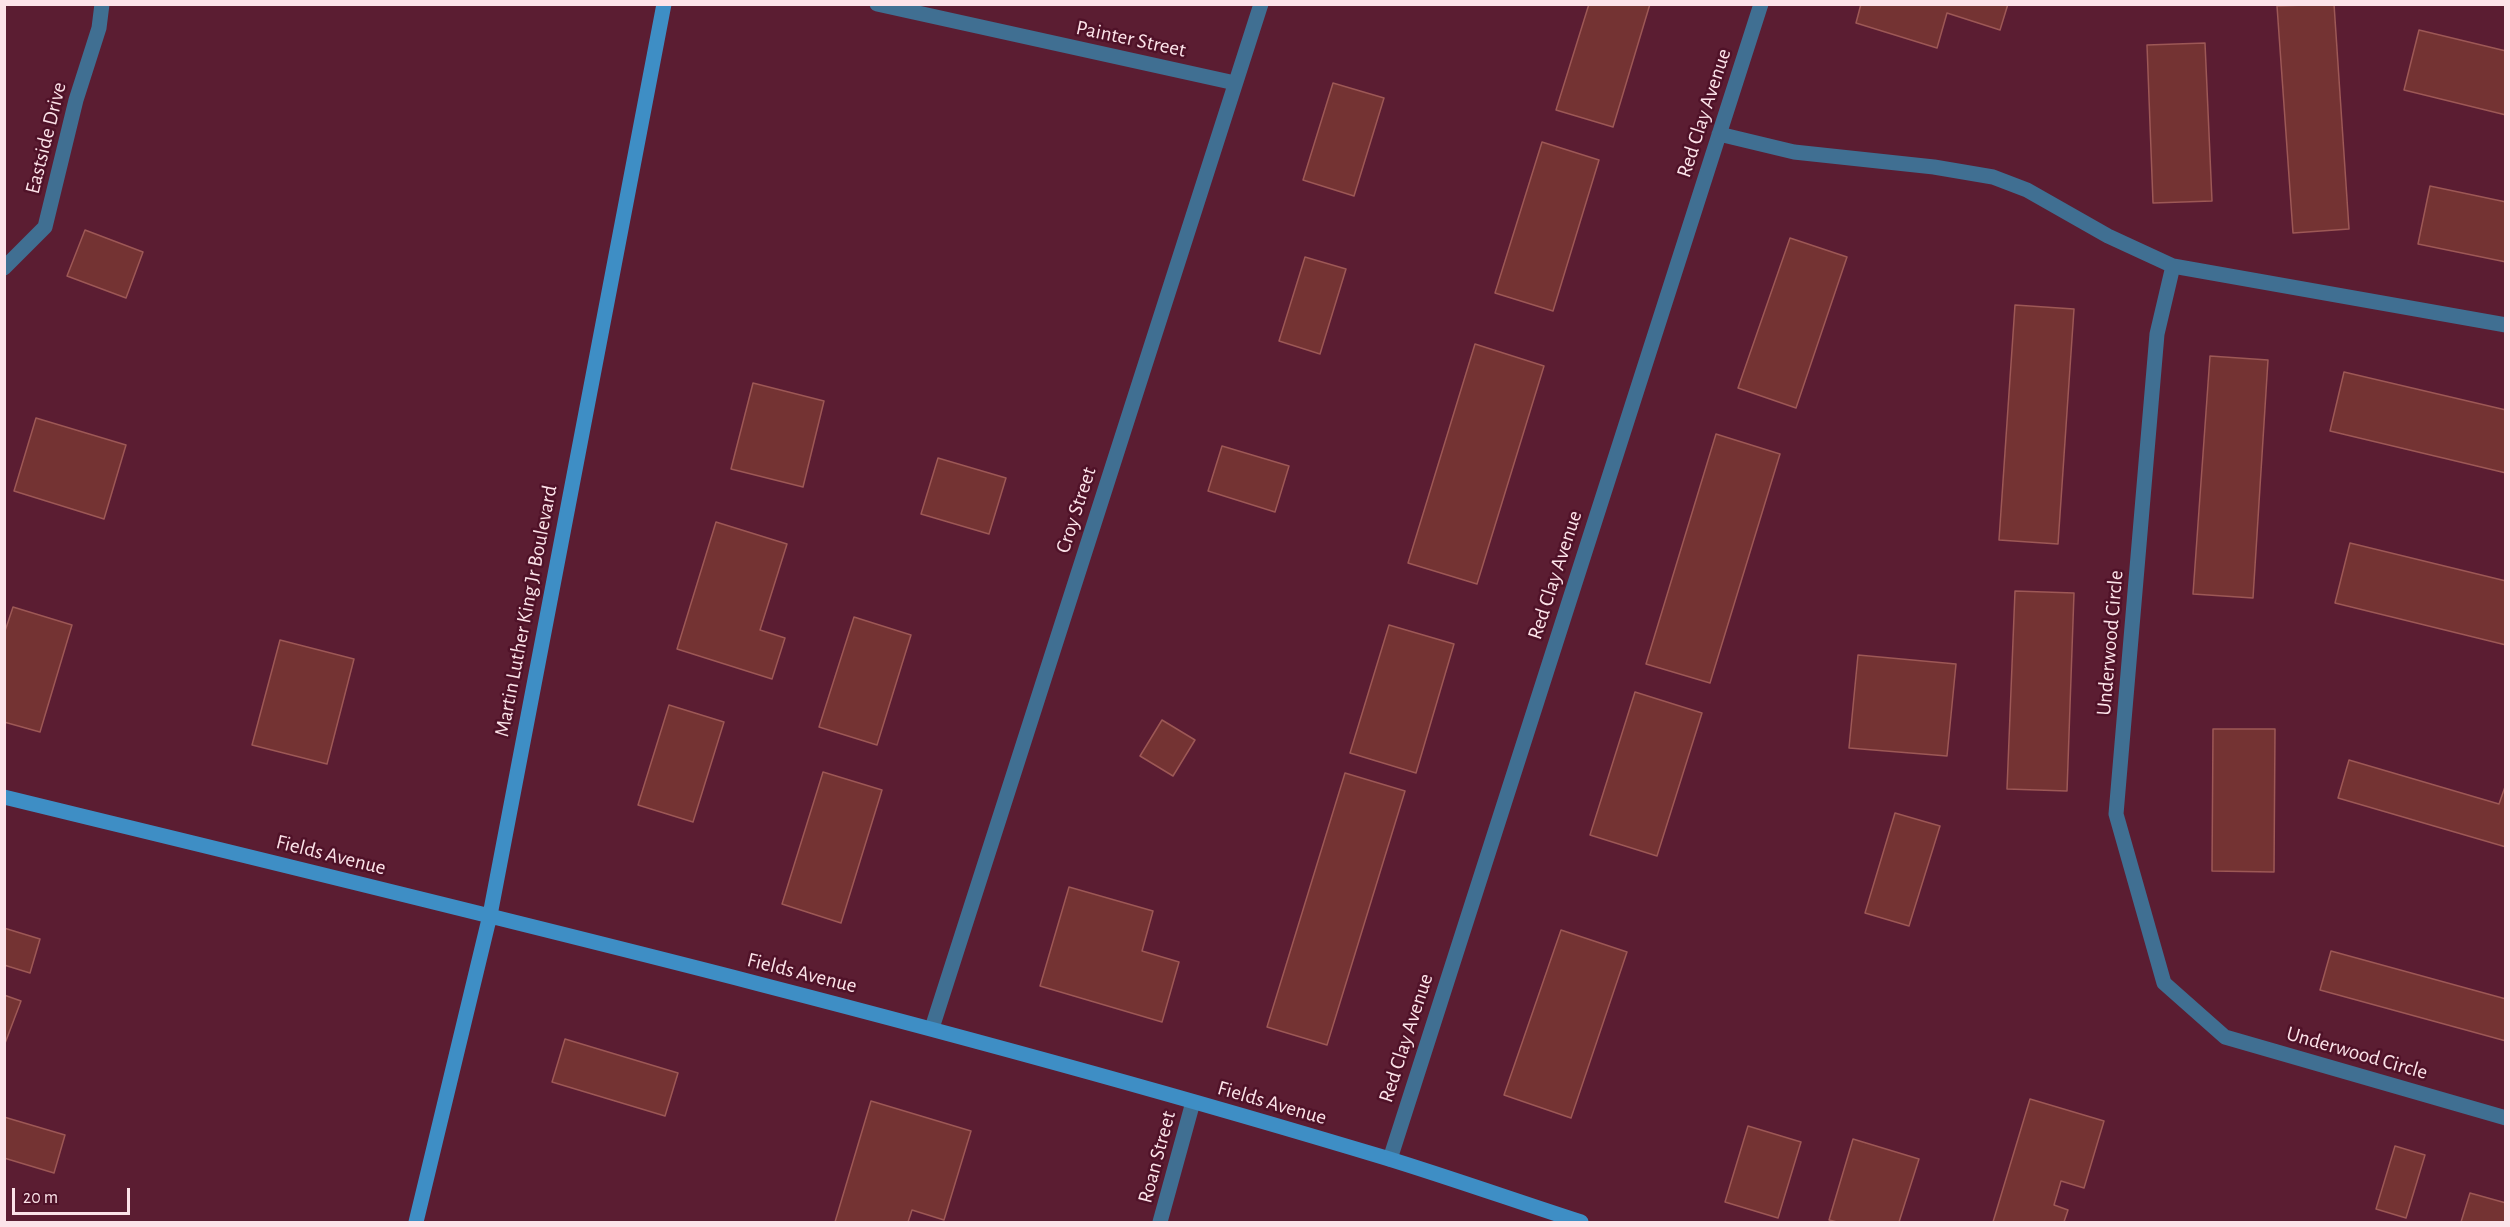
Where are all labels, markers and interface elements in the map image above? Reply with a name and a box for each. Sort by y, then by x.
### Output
street label: Painter Street [1074,15,1188,63]
street label: Red Clay Avenue [1671,45,1737,181]
street label: Eastside Drive [20,79,72,197]
street label: Croy Street [1050,464,1102,556]
street label: Martin Luther King Jr Boulevard [489,483,563,739]
street label: Red Clay Avenue [1522,507,1588,643]
street label: Underwood Circle [2091,569,2129,717]
street label: Fields Avenue [273,829,389,881]
street label: Fields Avenue [744,947,860,999]
street label: Red Clay Avenue [1373,970,1439,1106]
street label: Underwood Circle [2284,1021,2430,1085]
street label: Fields Avenue [1215,1075,1329,1131]
street label: Roan Street [1133,1108,1181,1206]
scale bar [15,1176,134,1214]
text: 20 m [23,1189,58,1207]

